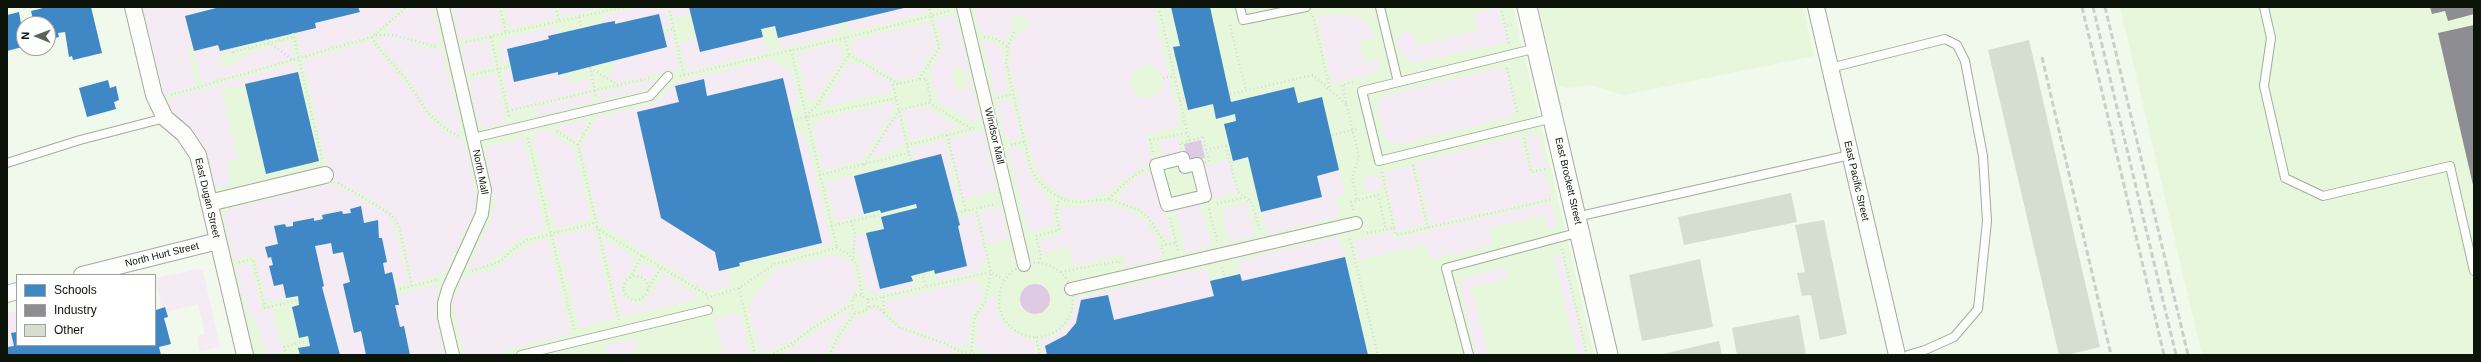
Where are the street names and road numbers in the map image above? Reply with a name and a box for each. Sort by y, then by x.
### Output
street label: Windsor Mall [982,106,1006,166]
street label: East Brockett Street [1552,136,1584,226]
street label: East Pacific Street [1841,140,1871,222]
street label: North Mall [470,148,490,196]
street label: East Dugan Street [192,157,222,239]
street label: North Hurt Street [124,240,200,270]

